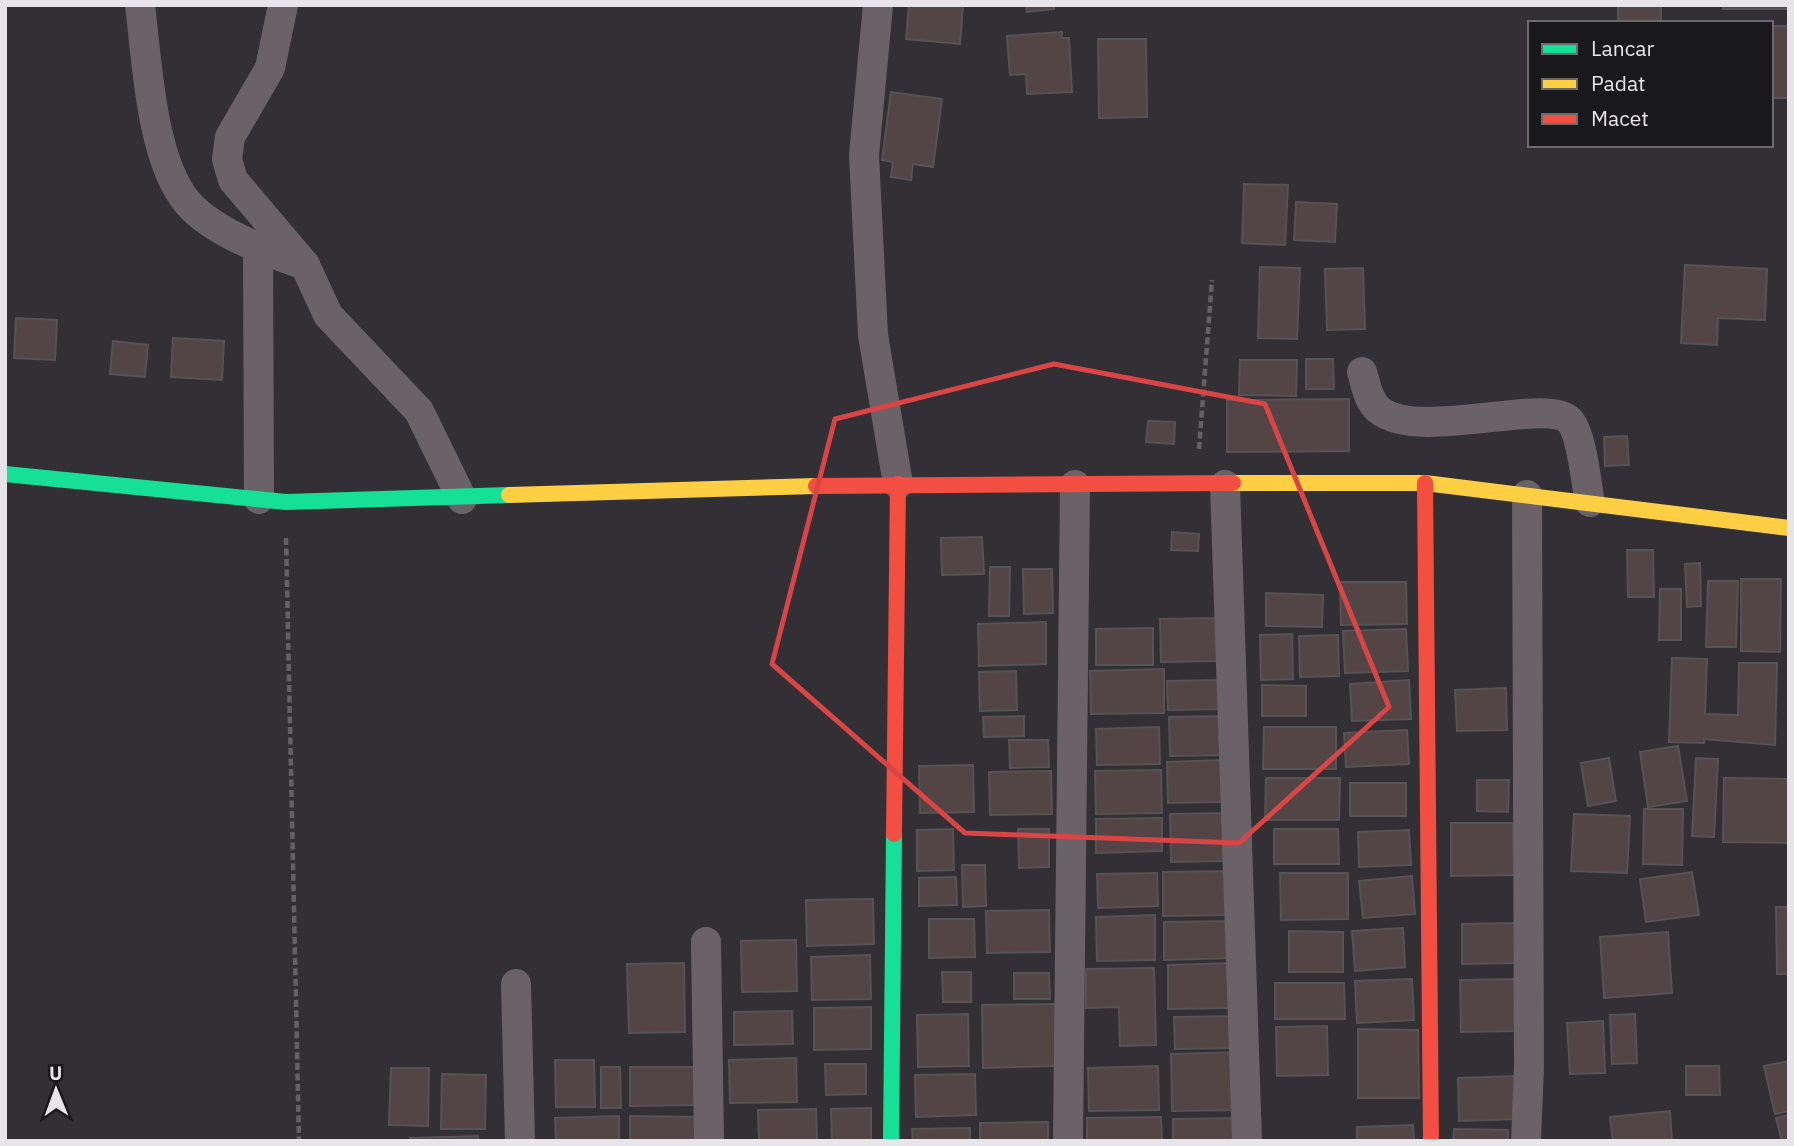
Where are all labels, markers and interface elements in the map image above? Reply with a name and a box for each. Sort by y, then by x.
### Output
legend [1528,21,1773,147]
text: Lancar [1591,34,1654,62]
text: Padat [1591,69,1646,97]
text: Macet [1591,104,1649,132]
north arrow [21,1055,91,1125]
text: U [49,1061,63,1085]

